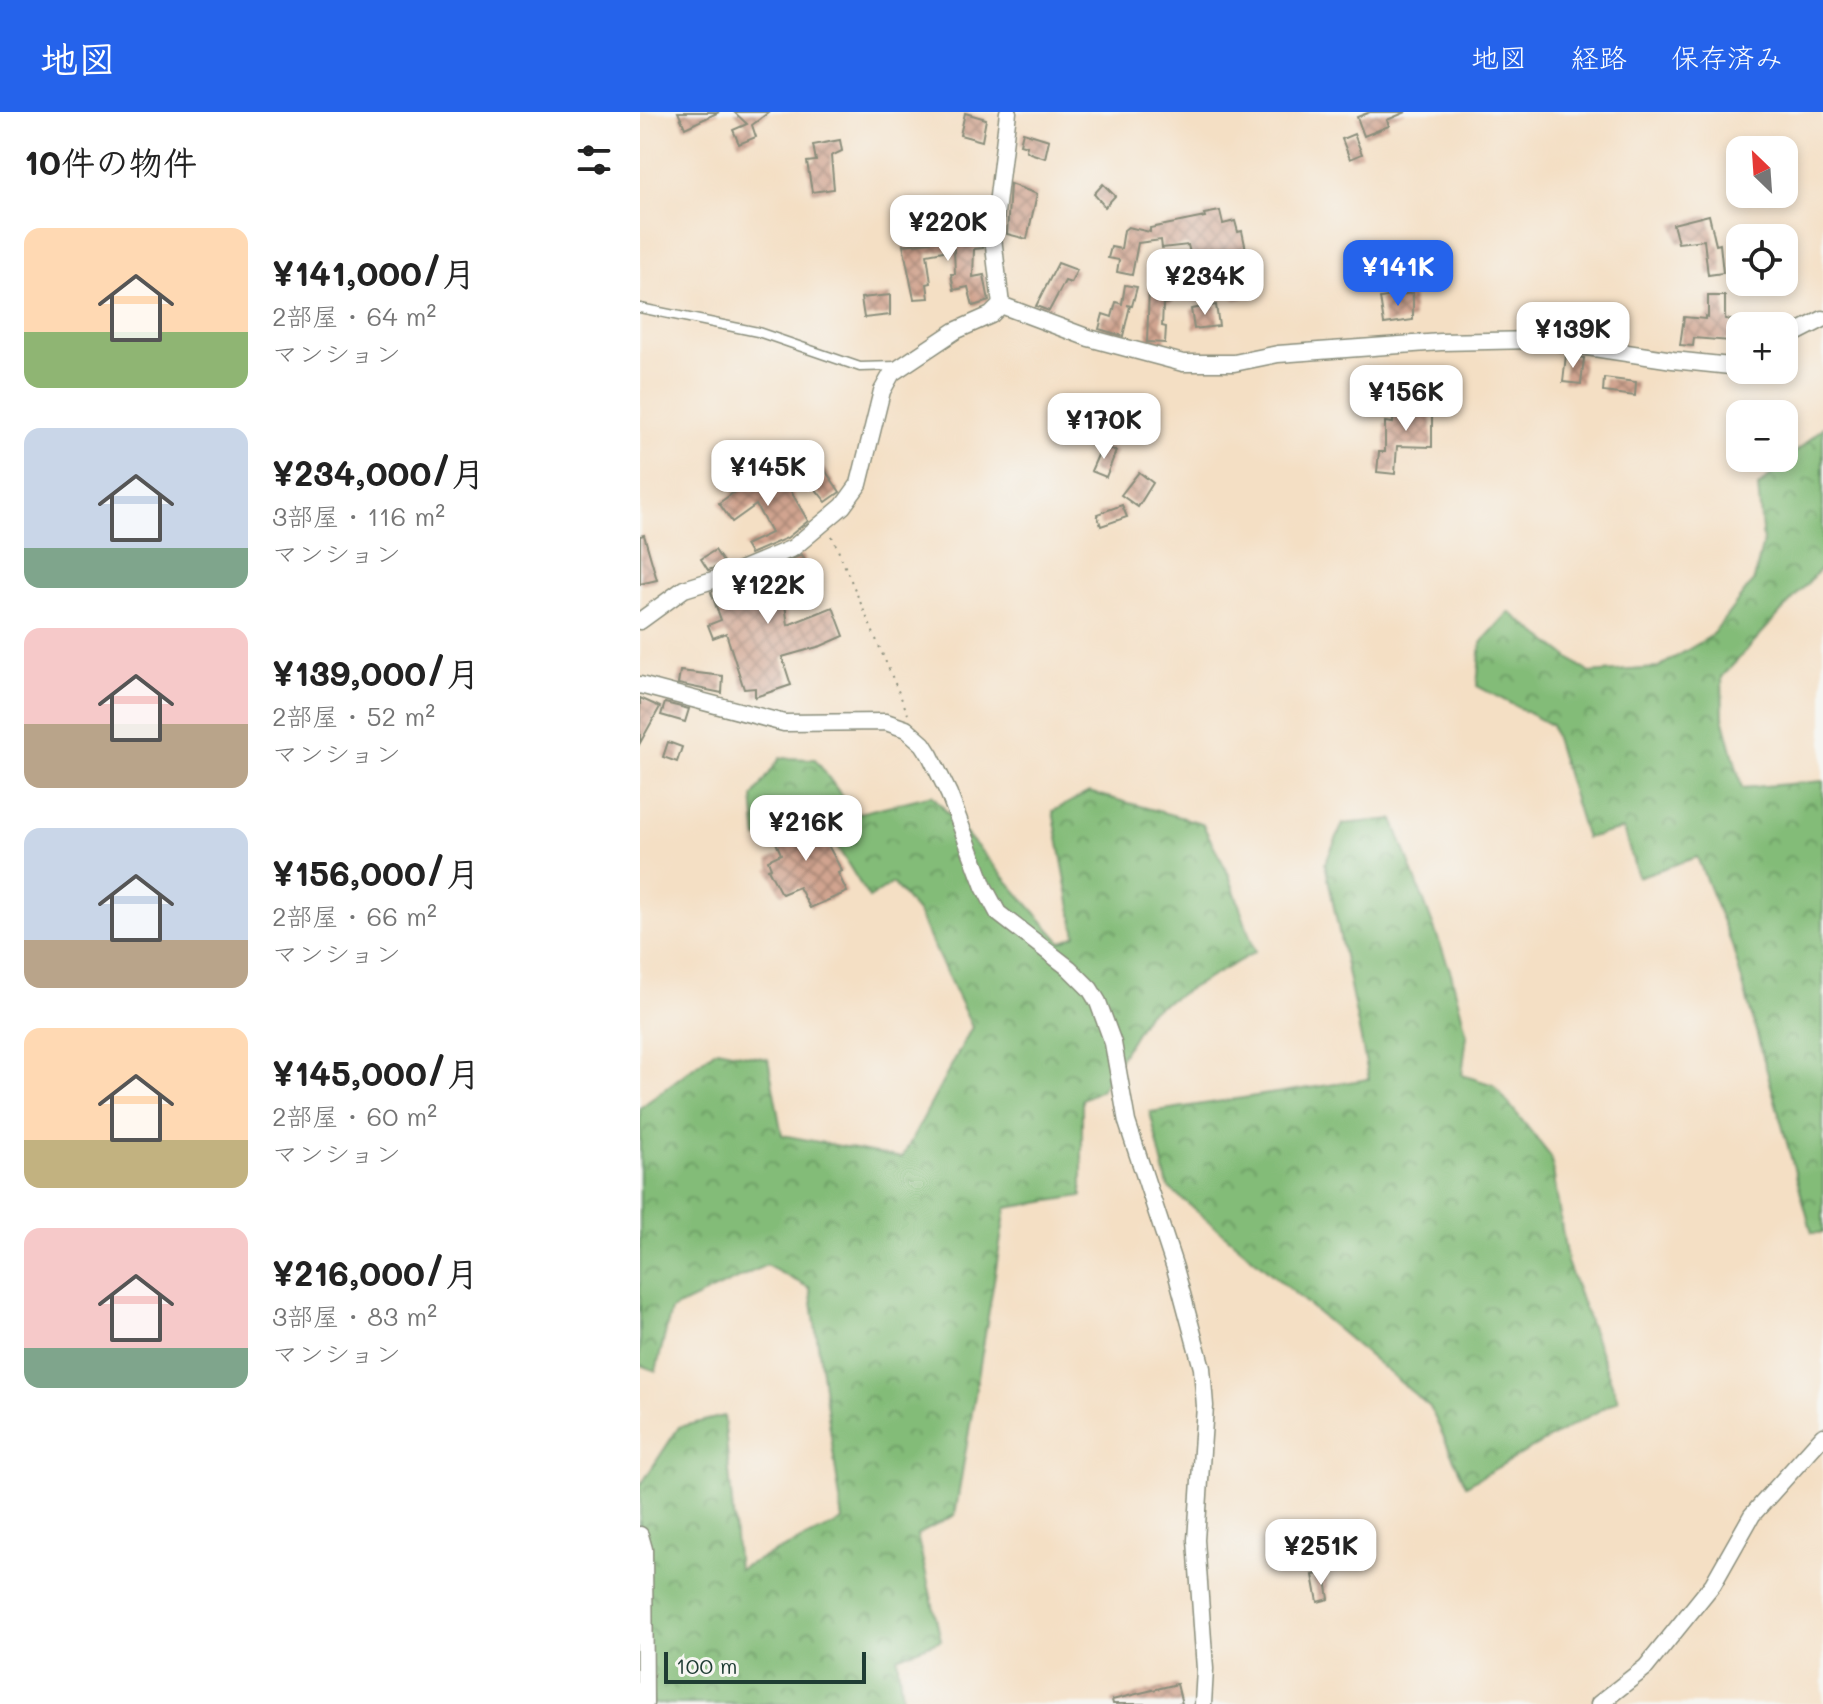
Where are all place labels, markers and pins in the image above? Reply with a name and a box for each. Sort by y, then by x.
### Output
pin: ¥220K [892,195,1004,263]
pin: ¥141K [1342,240,1454,308]
pin: ¥234K [1149,249,1261,317]
pin: ¥139K [1517,302,1629,370]
pin: ¥156K [1350,365,1462,433]
pin: ¥170K [1048,393,1160,461]
pin: ¥145K [712,440,824,508]
pin: ¥122K [712,558,824,626]
pin: ¥216K [750,795,862,863]
pin: ¥251K [1265,1519,1377,1587]

